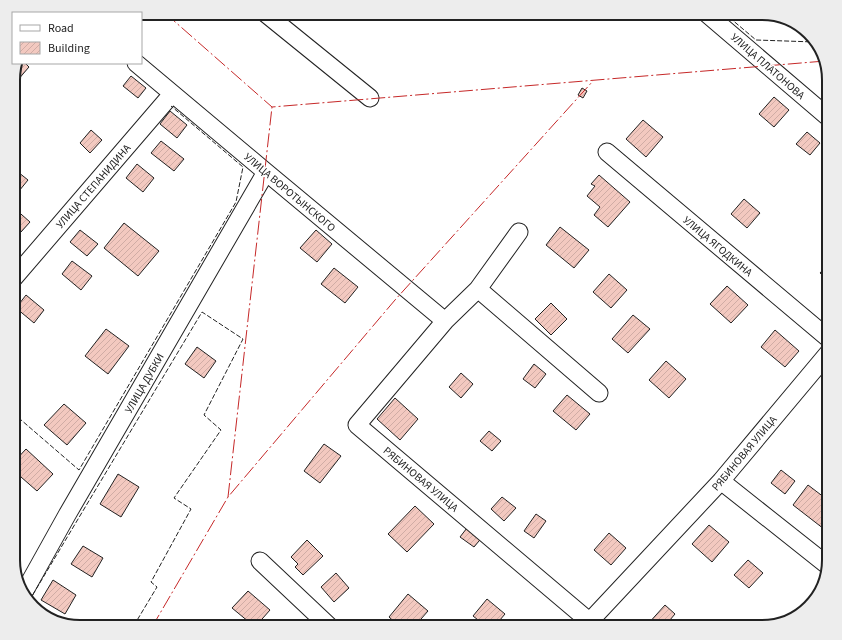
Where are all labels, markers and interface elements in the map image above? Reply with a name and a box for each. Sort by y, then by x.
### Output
legend [12,12,142,64]
text: Road [48,20,74,37]
street label: УЛИЦА ПЛАТОНОВА [727,30,808,103]
text: Building [48,40,90,57]
street label: УЛИЦА СТЕПАНИДИНА [53,141,134,232]
street label: УЛИЦА ВОРОТЫНСКОГО [241,150,339,235]
street label: УЛИЦА ЯГОДКИНА [680,213,756,280]
street label: УЛИЦА ДУБКИ [121,350,168,416]
street label: РЯБИНОВАЯ УЛИЦА [708,413,780,494]
street label: РЯБИНОВАЯ УЛИЦА [380,443,461,515]

